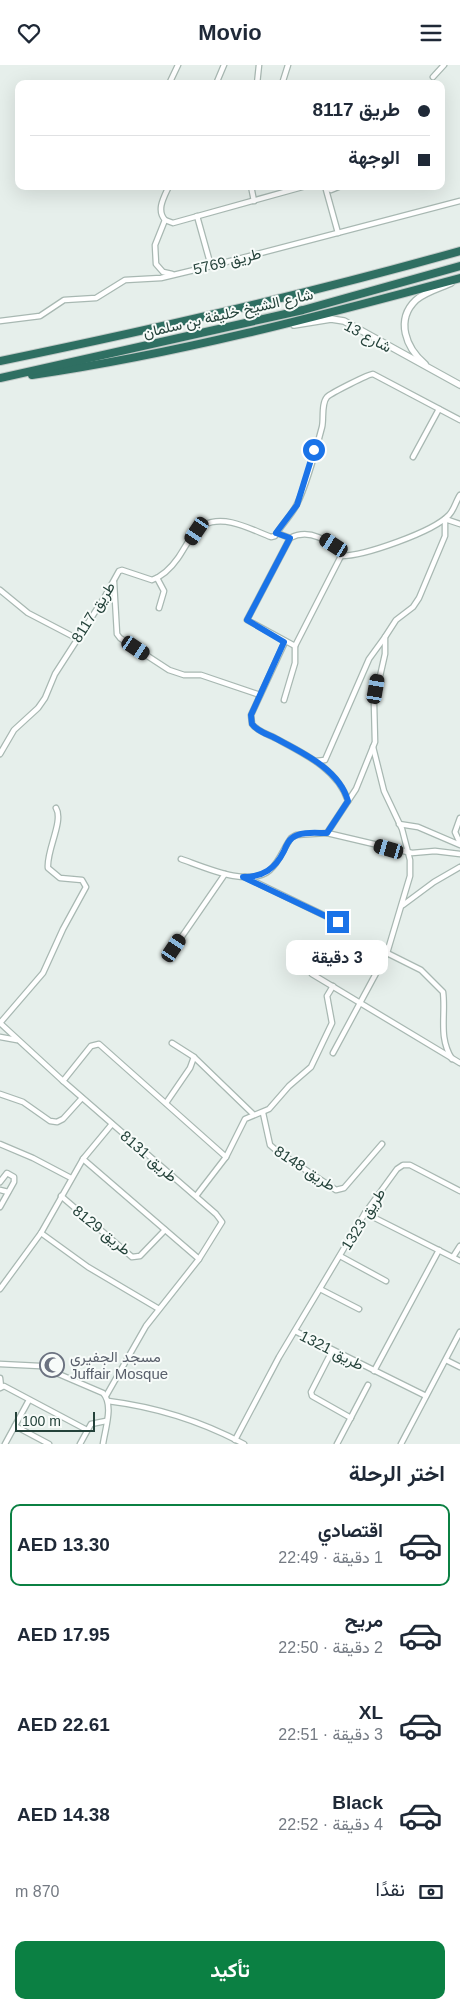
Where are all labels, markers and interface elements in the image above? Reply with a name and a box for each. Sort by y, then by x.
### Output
icon: heart [15,19,43,47]
icon: menu [417,19,445,47]
text: Movio [198,20,262,45]
text: طريق 8117 [312,99,400,120]
text: الوجهة [348,147,400,168]
street label: طريق 5769 [191,244,263,280]
street label: شارع الشيخ خليفة بن سلمان [141,285,315,344]
street label: شارع 13 [340,317,395,358]
route start [303,439,325,461]
car [182,514,211,548]
car [317,531,350,559]
street label: طريق 8117 [68,578,120,647]
car [119,633,152,663]
car [366,673,385,705]
car [372,838,405,860]
route end [327,911,349,933]
car [159,931,188,965]
callout: 3 دقيقة [287,939,389,975]
text: 3 دقيقة [311,949,363,966]
street label: طريق 8131 [116,1127,181,1187]
street label: طريق 8148 [270,1142,339,1196]
street label: طريق 1323 [337,1185,390,1254]
street label: طريق 8129 [68,1202,134,1260]
street label: طريق 1321 [296,1327,367,1375]
place label: مسجد الجفيري Juffair Mosque [70,1348,168,1382]
mosque icon: مسجد الجفيري Juffair Mosque [39,1352,65,1378]
scale bar [15,1409,95,1432]
text: 100 m [22,1413,61,1429]
text: اختر الرحلة [349,1461,445,1486]
text: اقتصادي [318,1520,383,1541]
icon: car [398,1523,443,1568]
text: AED 13.30 [17,1534,110,1555]
text: 1 دقيقة · 22:49 [278,1549,383,1566]
text: مريح [345,1610,383,1631]
icon: car [398,1613,443,1658]
text: AED 17.95 [17,1624,110,1645]
text: 2 دقيقة · 22:50 [278,1639,383,1656]
text: XL [359,1702,383,1723]
icon: car [398,1703,443,1748]
text: AED 22.61 [17,1714,110,1735]
text: 3 دقيقة · 22:51 [278,1726,383,1743]
text: Black [332,1792,383,1813]
icon: car [398,1793,443,1838]
text: AED 14.38 [17,1804,110,1825]
text: 4 دقيقة · 22:52 [278,1816,383,1833]
icon: cash [417,1878,445,1906]
text: نقدًا [376,1879,405,1900]
text: 870 m [15,1883,59,1900]
button: تأكيد [15,1941,445,1999]

